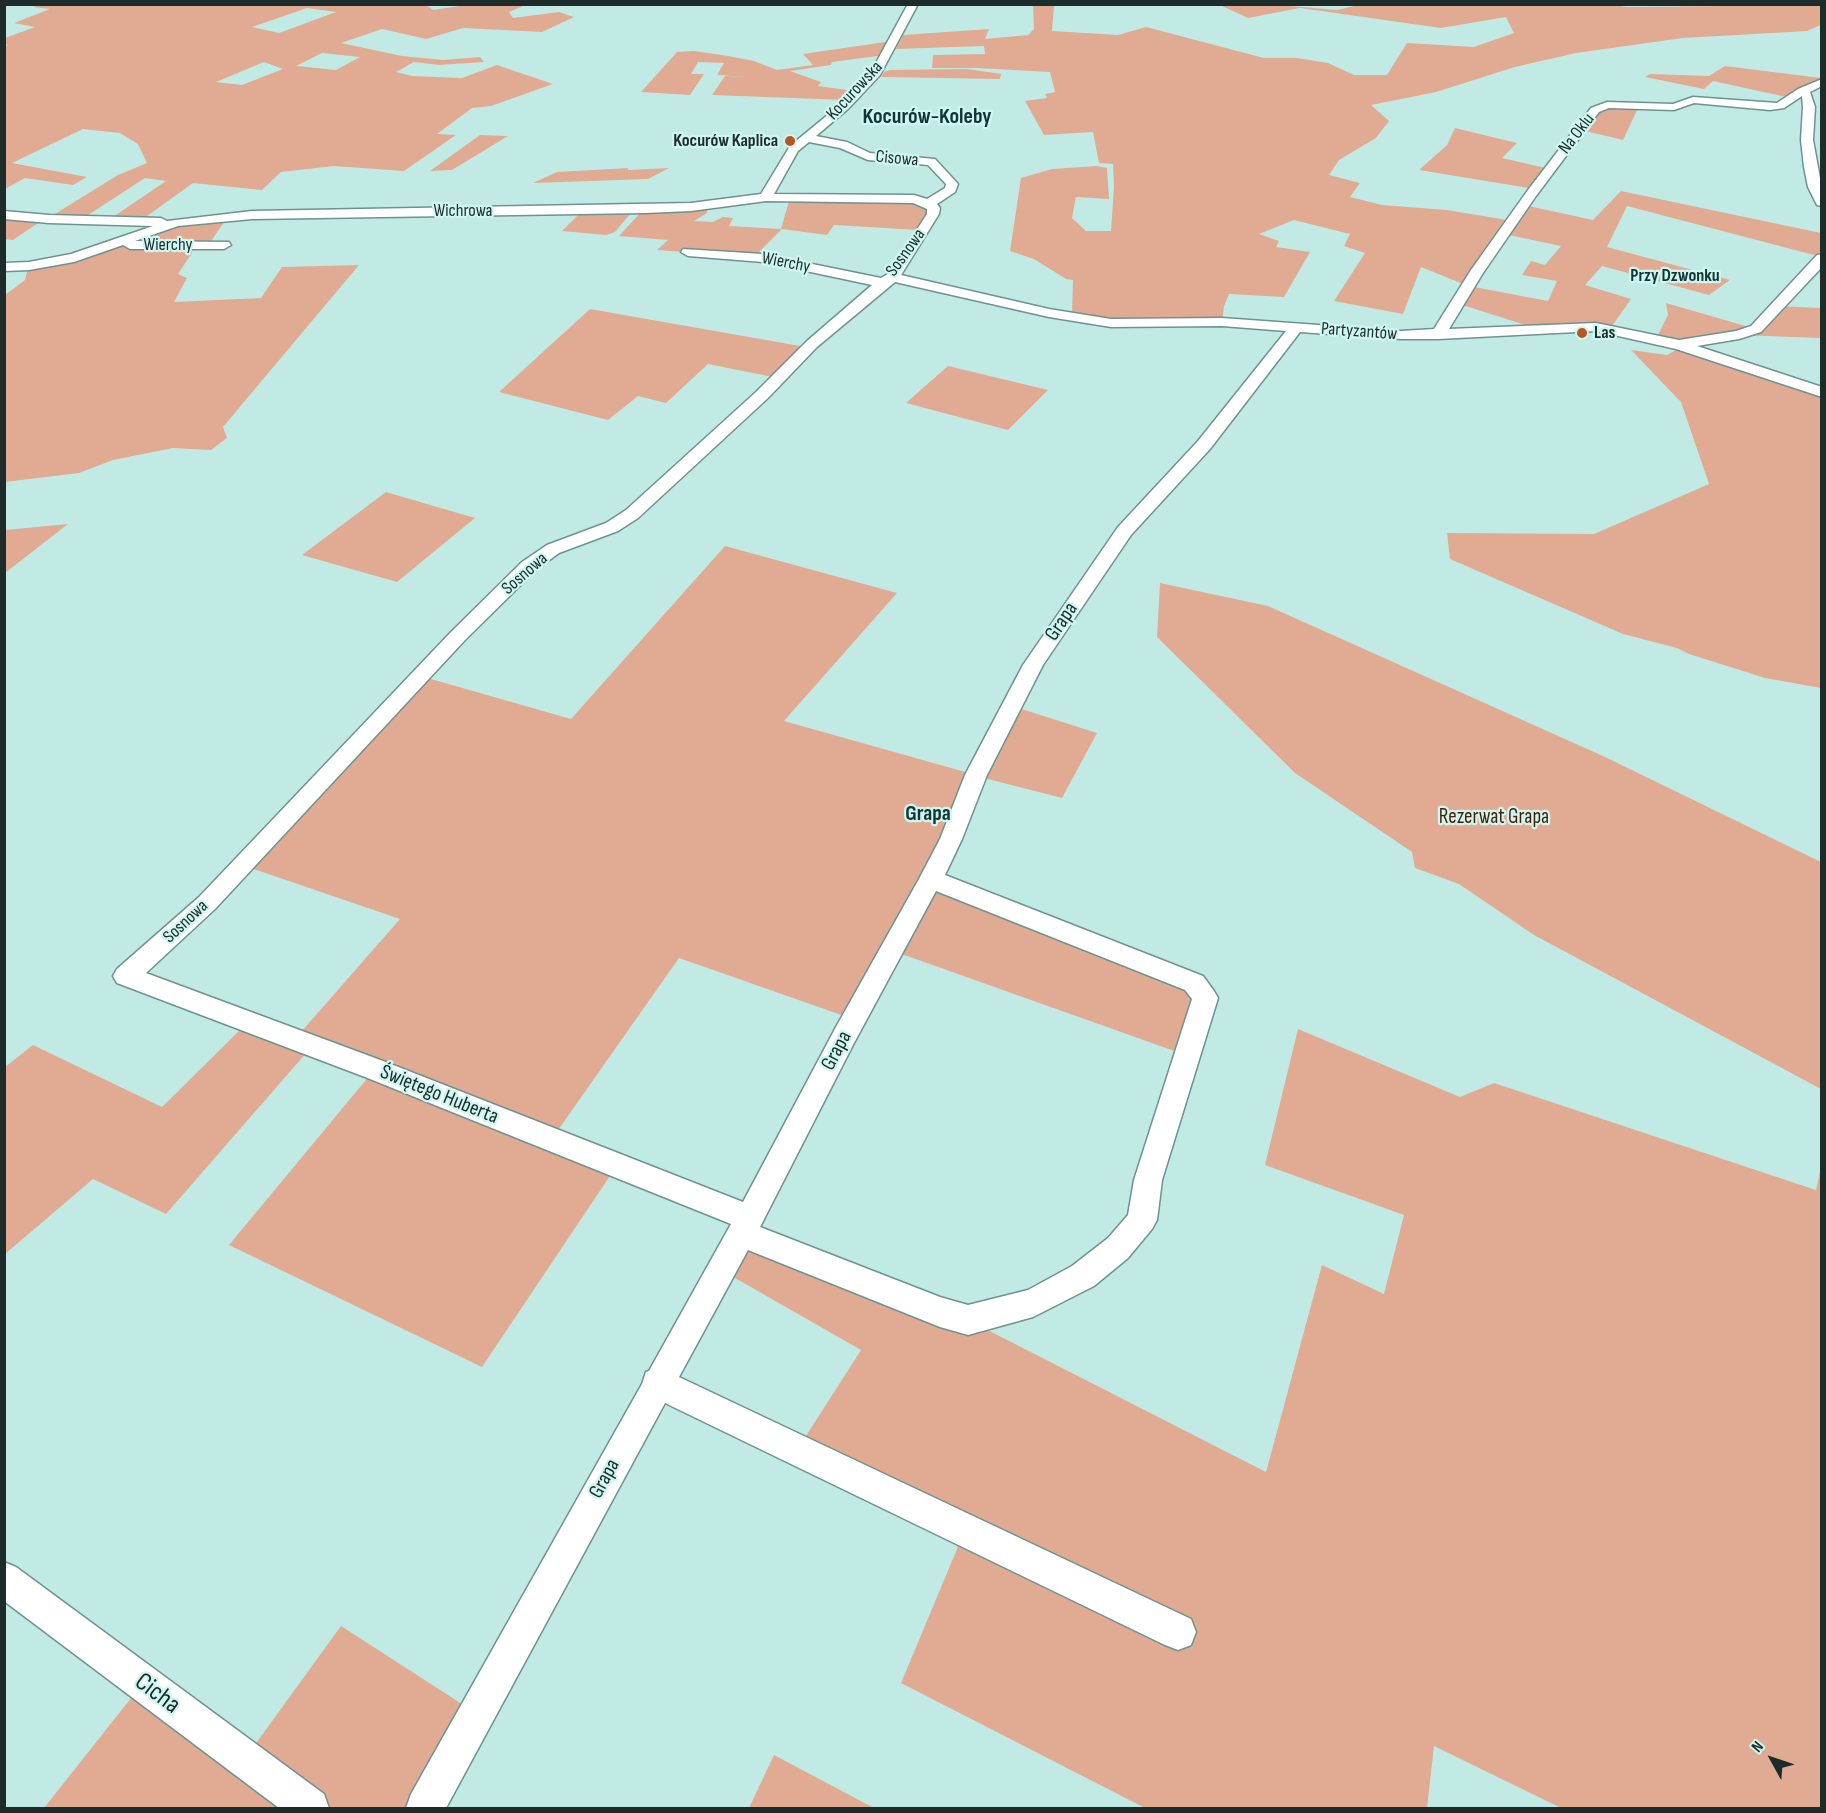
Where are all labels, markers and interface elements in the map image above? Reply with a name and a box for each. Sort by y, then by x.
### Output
street label: Kocurowska [822,57,888,125]
district label: Kocurów-Koleby [863,104,991,130]
street label: Na Oklu [1554,109,1600,159]
place label: Kocurów Kaplica [673,130,778,152]
marker: Kocurów Kaplica [783,134,797,148]
street label: Cisowa [875,146,919,172]
street label: Wichrowa [433,200,493,222]
street label: Sosnowa [882,225,930,281]
street label: Wierchy [144,234,192,256]
street label: Wierchy [760,248,812,278]
district label: Przy Dzwonku [1630,265,1720,287]
street label: Partyzantów [1320,319,1398,345]
place label: Las [1594,322,1615,344]
marker: Las [1575,326,1589,340]
street label: Sosnowa [498,548,552,600]
street label: Grapa [1040,598,1084,646]
district label: Grapa [905,801,951,827]
park label: Rezerwat Grapa [1439,805,1549,831]
street label: Sosnowa [159,896,213,948]
street label: Grapa [816,1027,858,1075]
street label: Świętego Huberta [376,1060,502,1130]
street label: Grapa [584,1455,626,1503]
street label: Cicha [128,1667,186,1721]
north arrow [1742,1729,1802,1789]
text: N [1748,1738,1768,1756]

